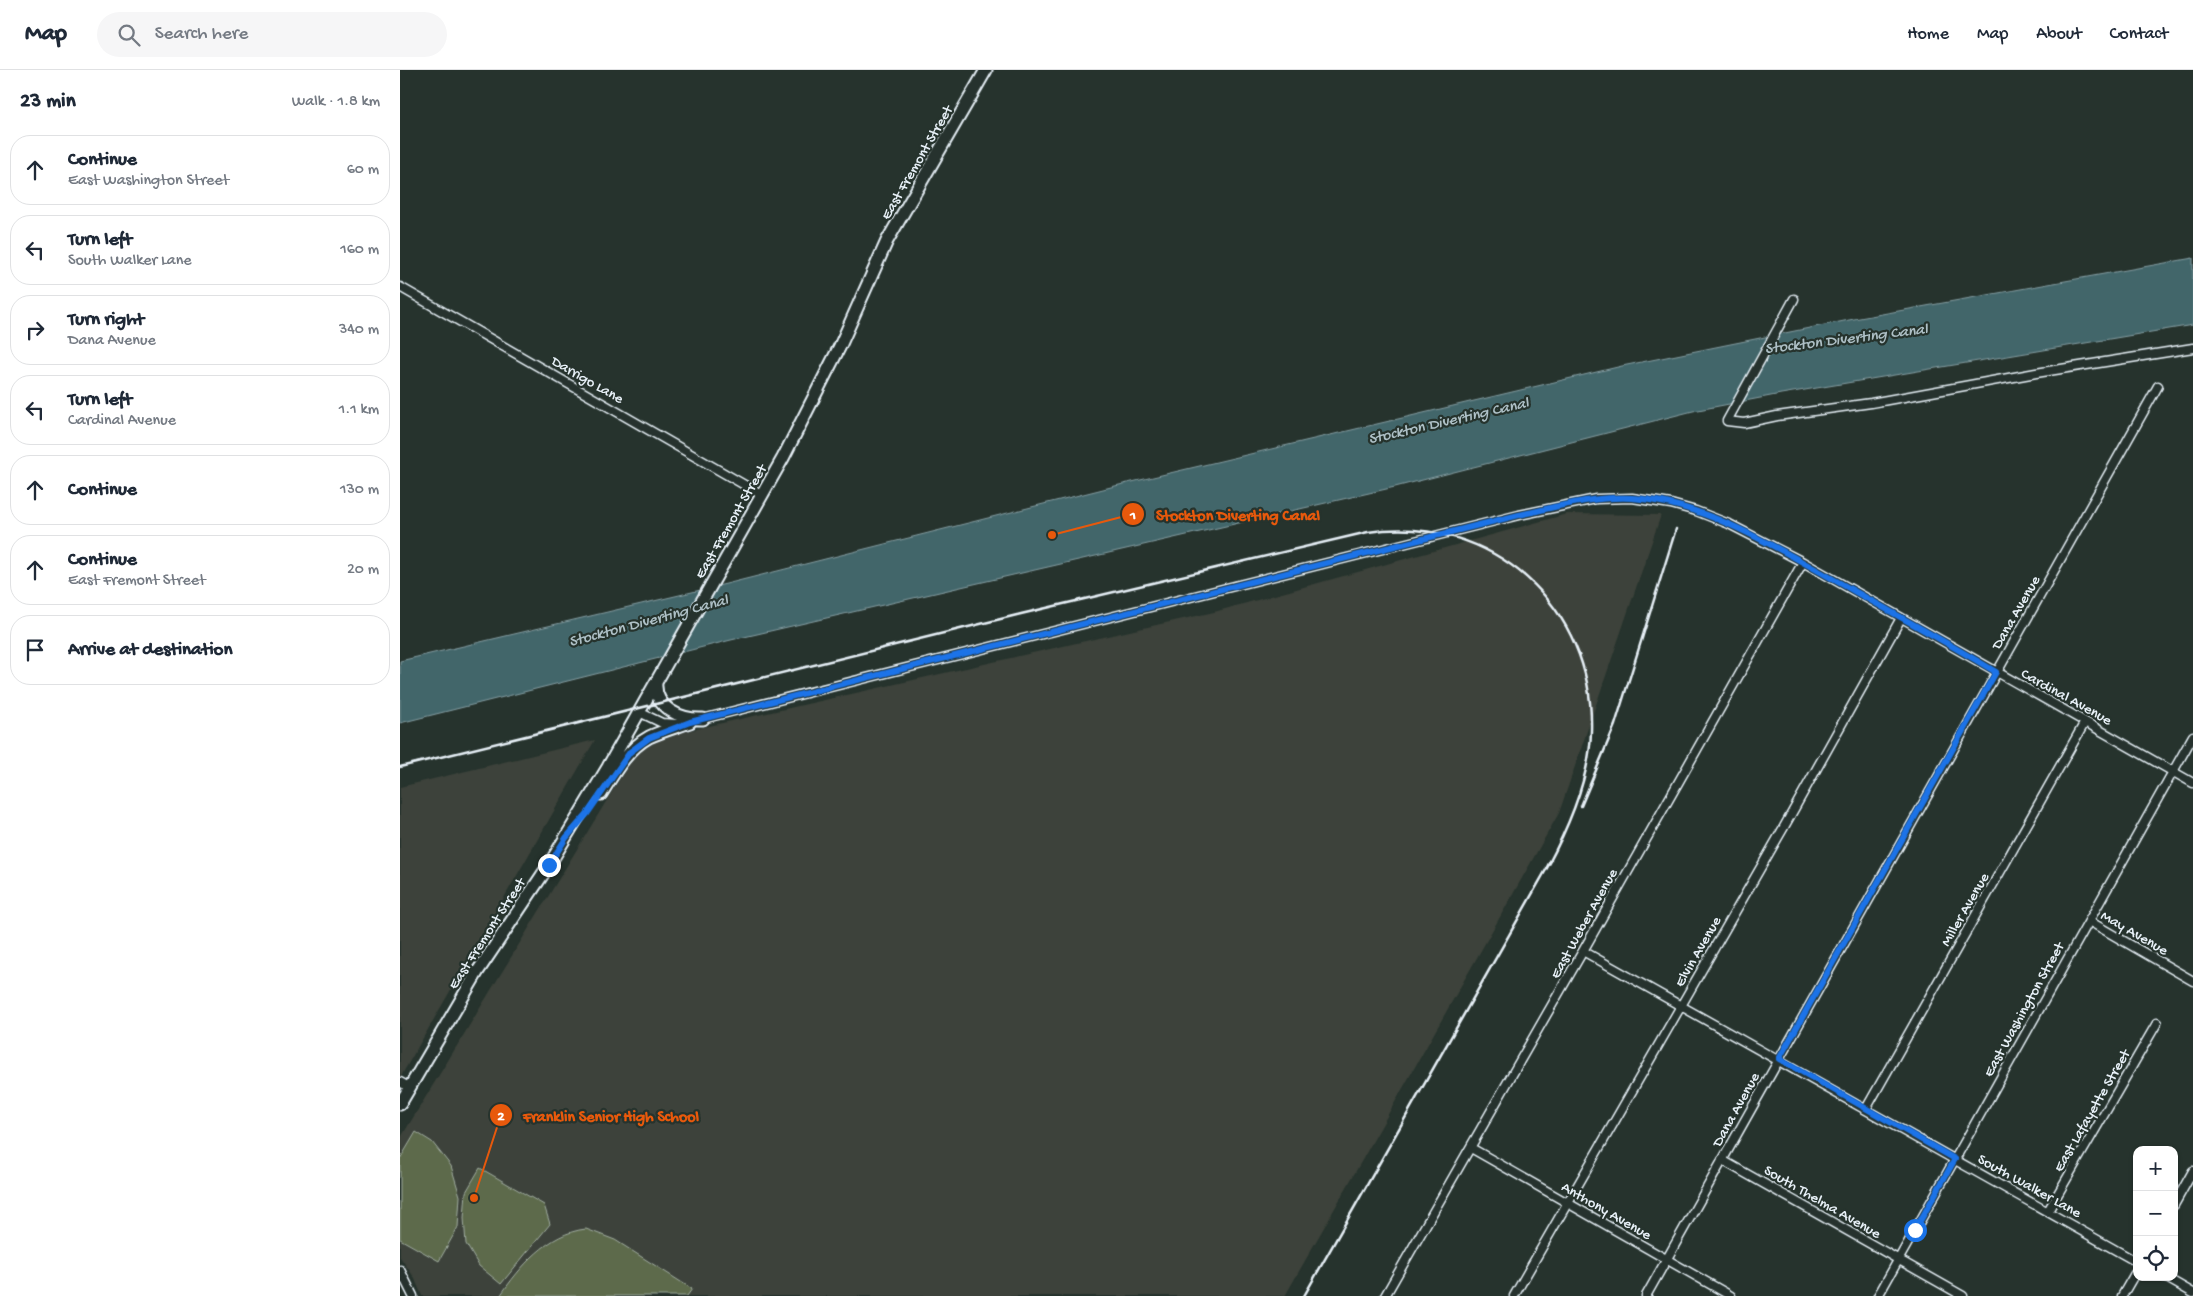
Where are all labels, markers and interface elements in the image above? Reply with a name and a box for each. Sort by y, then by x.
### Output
search box [97,12,447,57]
text: Map [25,20,67,49]
icon: search [115,21,143,49]
text: Search here [155,23,248,46]
text: Home [1907,24,1949,45]
text: Map [1977,24,2008,45]
text: About [2036,24,2082,45]
text: Contact [2110,24,2168,45]
text: 23 min [20,90,76,115]
text: Walk · 1.8 km [292,93,380,112]
street label: East Fremont Street [878,101,959,223]
text: Continue [68,149,137,172]
icon: ahead [21,156,49,184]
text: 60 m [347,161,379,180]
text: East Washington Street [68,172,229,191]
text: Turn left [68,229,132,252]
icon: left [21,236,49,264]
text: 160 m [340,241,379,260]
text: South Walker Lane [68,252,192,271]
text: Turn right [68,309,144,332]
icon: right [21,316,49,344]
text: 340 m [339,321,379,340]
water label: Stockton Diverting Canal [1764,321,1930,360]
text: Dana Avenue [68,332,156,351]
street label: Darrigo Lane [547,352,627,409]
text: Turn left [68,389,132,412]
water label: Stockton Diverting Canal [1367,394,1532,450]
icon: left [21,396,49,424]
text: 1.1 km [339,401,379,420]
text: Cardinal Avenue [68,412,176,431]
street label: East Fremont Street [692,460,773,582]
icon: ahead [21,476,49,504]
text: Continue [68,479,137,502]
text: 130 m [340,481,379,500]
callout: Stockton Diverting Canal [1121,498,1330,529]
text: 1 [1129,507,1136,525]
text: Stockton Diverting Canal [1156,508,1320,527]
text: Continue [68,549,137,572]
icon: ahead [21,556,49,584]
text: 20 m [347,561,379,580]
text: East Fremont Street [68,572,205,591]
street label: Dana Avenue [1988,573,2045,654]
water label: Stockton Diverting Canal [567,592,732,653]
icon: arrive [21,636,49,664]
text: Arrive at destination [68,639,232,662]
street label: Cardinal Avenue [2017,665,2115,730]
route end [538,854,561,877]
street label: East Weber Avenue [1547,866,1623,982]
street label: Miller Avenue [1937,870,1994,950]
street label: East Fremont Street [445,874,531,993]
street label: May Avenue [2097,907,2171,960]
street label: Elvin Avenue [1671,913,1726,990]
street label: East Washington Street [1980,938,2070,1080]
street label: East Lafayette Street [2050,1045,2136,1175]
street label: Dana Avenue [1708,1069,1765,1151]
callout: Franklin Senior High School [488,1100,709,1131]
text: 2 [497,1108,505,1126]
text: Franklin Senior High School [522,1109,699,1128]
map controls [2133,1146,2178,1281]
button: + [2133,1146,2178,1191]
street label: South Walker Lane [1974,1151,2084,1223]
street label: South Thelma Avenue [1760,1162,1884,1244]
street label: Anthony Avenue [1558,1179,1654,1245]
button: − [2133,1191,2178,1236]
route start [1904,1219,1927,1242]
button: locate [2133,1236,2178,1281]

